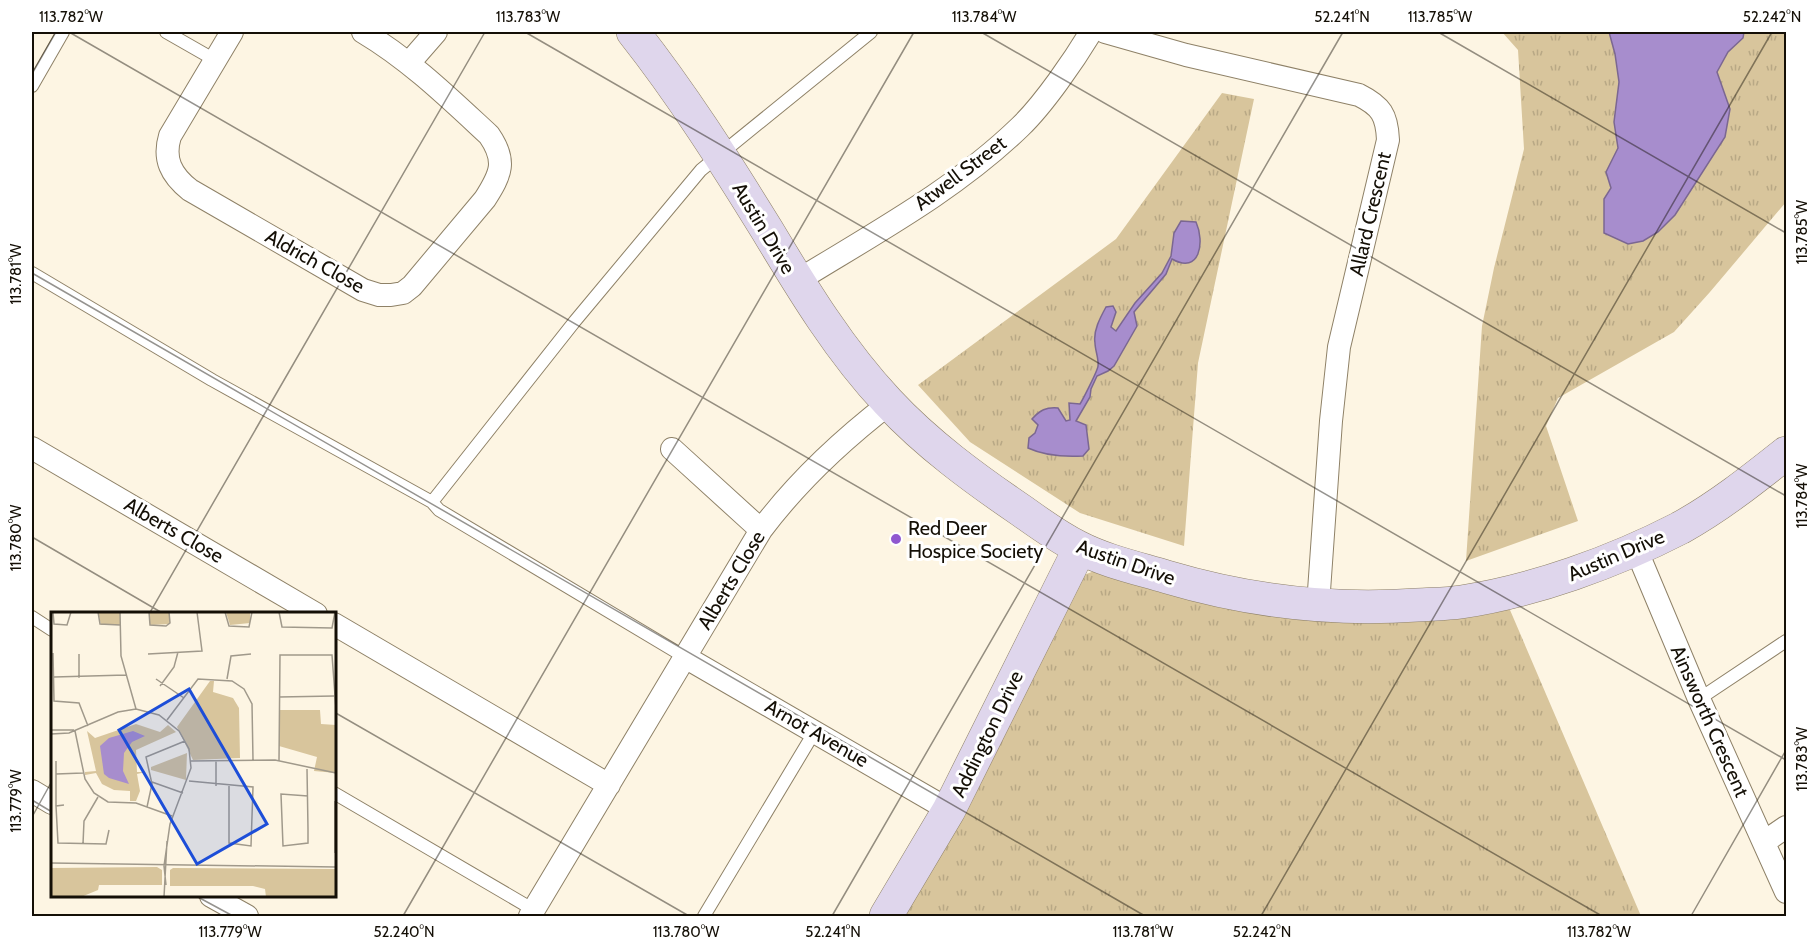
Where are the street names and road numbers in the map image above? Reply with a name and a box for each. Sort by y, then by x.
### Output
street label: Atwell Street [909,131,1011,215]
street label: Allard Crescent [1344,149,1396,278]
street label: Austin Drive [727,178,801,278]
street label: Aldrich Close [261,224,369,298]
street label: Alberts Close [120,492,228,568]
street label: Austin Drive [1564,524,1668,586]
street label: Alberts Close [692,526,770,634]
street label: Austin Drive [1074,534,1178,590]
street label: Ainsworth Crescent [1666,641,1754,801]
street label: Addington Drive [946,667,1028,801]
street label: Arnot Avenue [761,694,873,772]

